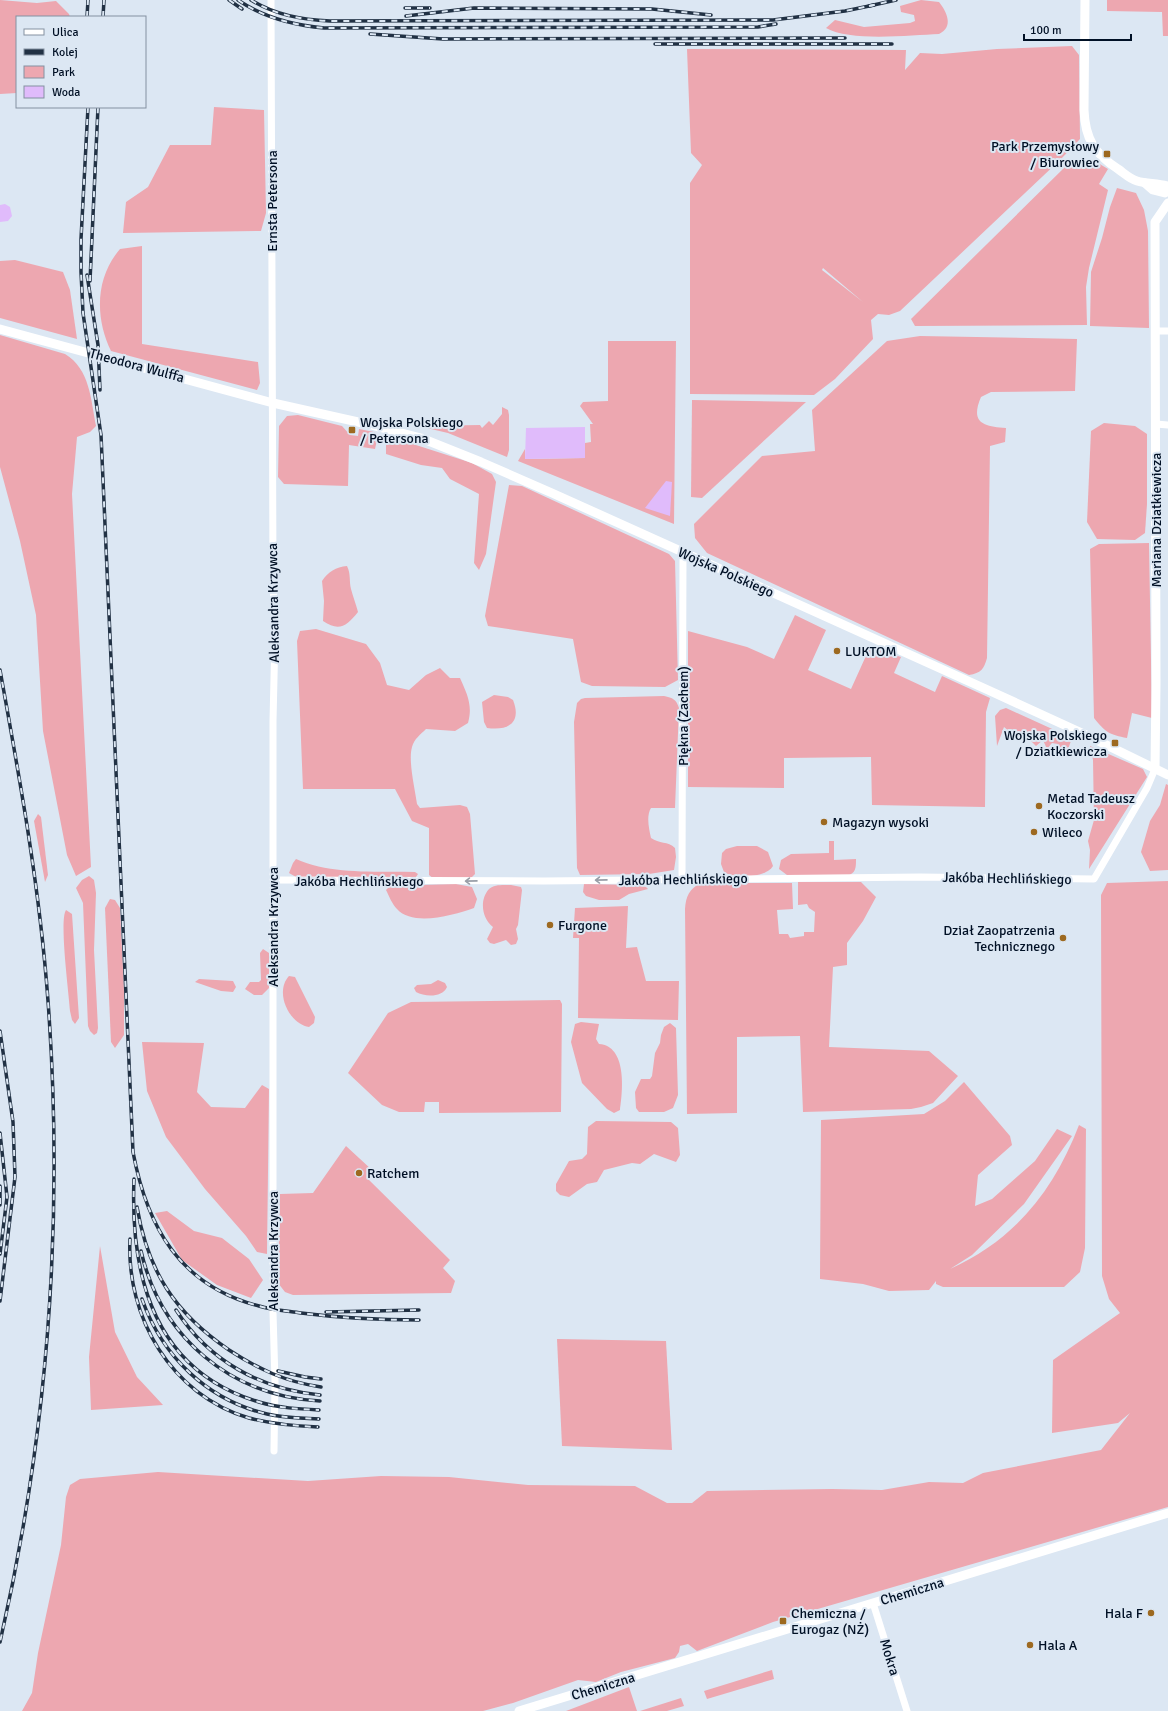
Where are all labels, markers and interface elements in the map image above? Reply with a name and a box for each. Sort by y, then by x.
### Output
legend [16,16,146,108]
scale bar [1024,16,1131,42]
text: 100 m [1030,23,1062,38]
text: Ulica [52,25,79,40]
text: Kolej [52,45,78,60]
text: Park [52,65,75,80]
text: Woda [52,85,80,100]
place label: Park Przemysłowy / Biurowiec [991,138,1099,171]
marker: Park Przemysłowy / Biurowiec [1102,149,1112,159]
street label: Ernsta Petersona [264,150,281,252]
street label: Theodora Wulffa [87,345,186,386]
place label: Wojska Polskiego / Petersona [360,414,463,447]
marker: Wojska Polskiego / Petersona [347,425,357,435]
street label: Mariana Dziatkiewicza [1148,453,1165,587]
street label: Aleksandra Krzywca [264,543,283,663]
street label: Wojska Polskiego [675,544,776,601]
place label: LUKTOM [845,643,897,660]
marker: LUKTOM [832,646,842,656]
street label: Piękna (Zachem) [675,666,692,766]
place label: Wojska Polskiego / Dziatkiewicza [1004,727,1107,760]
marker: Wojska Polskiego / Dziatkiewicza [1110,738,1120,748]
place label: Metad Tadeusz Koczorski [1047,790,1135,823]
marker: Metad Tadeusz Koczorski [1034,801,1044,811]
place label: Magazyn wysoki [832,814,929,831]
marker: Magazyn wysoki [819,817,829,827]
place label: Wileco [1042,824,1082,841]
marker: Wileco [1029,827,1039,837]
street label: Aleksandra Krzywca [265,867,282,987]
street label: Jakóba Hechlińskiego [942,869,1072,888]
street label: Jakóba Hechlińskiego [618,870,748,889]
street label: Jakóba Hechlińskiego [294,873,424,890]
one-way arrow [595,876,608,884]
one-way arrow [465,877,478,885]
place label: Furgone [558,917,607,934]
marker: Furgone [545,920,555,930]
place label: Dział Zaopatrzenia Technicznego [943,922,1055,955]
marker: Dział Zaopatrzenia Technicznego [1058,933,1068,943]
place label: Ratchem [367,1165,419,1182]
marker: Ratchem [354,1168,364,1178]
street label: Aleksandra Krzywca [265,1191,282,1311]
street label: Chemiczna [878,1574,946,1609]
place label: Chemiczna / Eurogaz (NŻ) [791,1605,869,1638]
place label: Hala F [1105,1605,1143,1622]
marker: Hala F [1146,1608,1156,1618]
marker: Chemiczna / Eurogaz (NŻ) [778,1616,788,1626]
street label: Mokra [876,1637,903,1678]
place label: Hala A [1038,1637,1078,1654]
marker: Hala A [1025,1640,1035,1650]
street label: Chemiczna [569,1669,637,1704]

